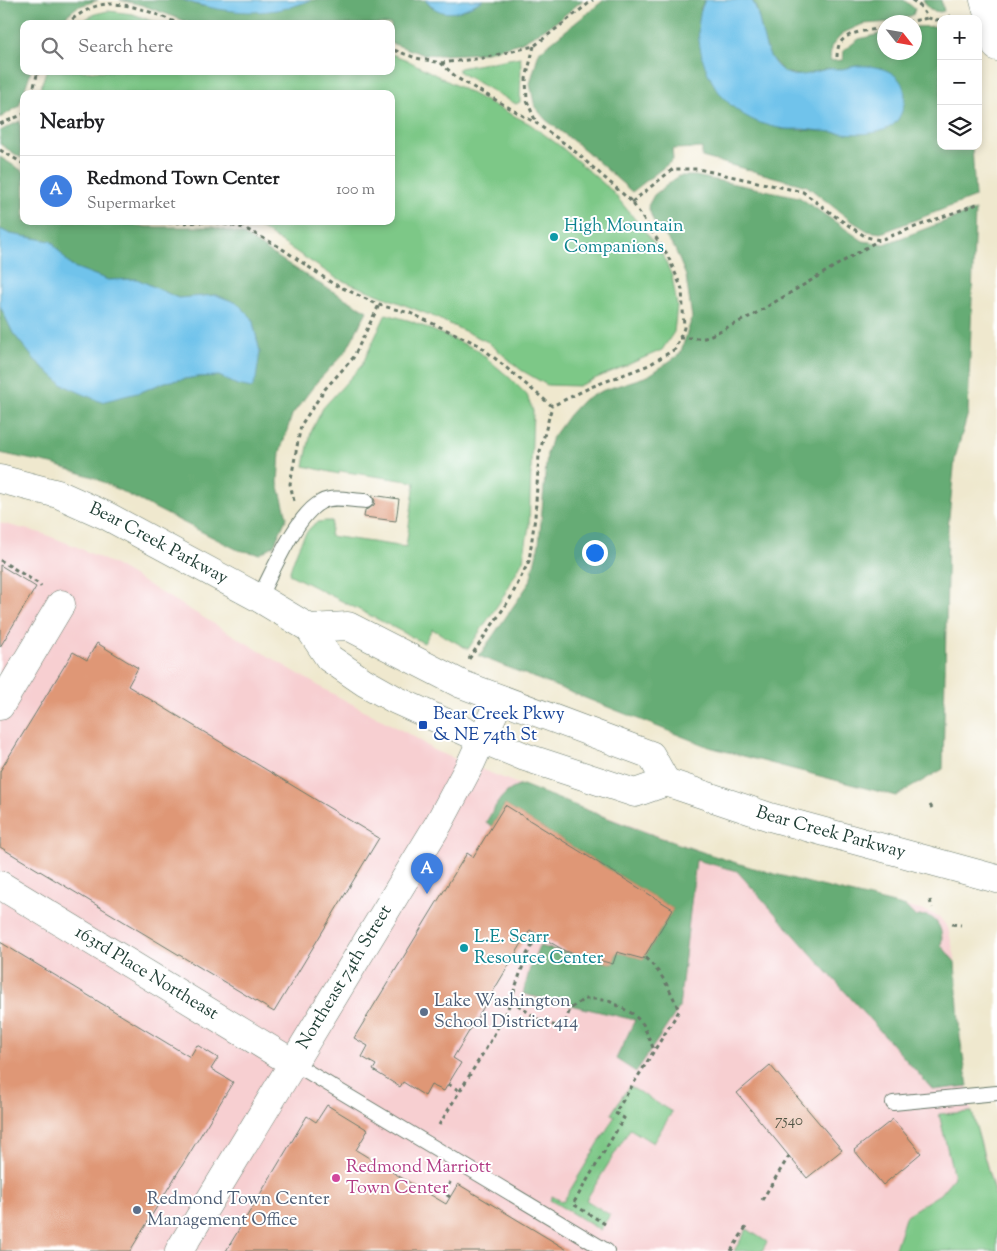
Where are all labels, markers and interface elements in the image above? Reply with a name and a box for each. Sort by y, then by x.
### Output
north arrow [877,15,922,60]
map controls [937,15,982,150]
button: + [937,15,982,60]
search box [20,20,395,75]
icon: search [38,34,66,62]
text: Search here [78,34,173,61]
button: − [937,60,982,105]
button: layers [937,105,982,150]
text: Nearby [40,108,105,138]
text: Redmond Town Center [87,166,280,193]
text: A [50,179,63,202]
text: 100 m [336,179,375,202]
text: Supermarket [87,193,176,216]
place label: High Mountain Companions [564,214,684,261]
marker: High Mountain Companions [548,231,560,243]
street label: Bear Creek Parkway [85,496,232,592]
your location [582,540,608,566]
place label: Bear Creek Pkwy & NE 74th St [433,702,565,749]
marker: Bear Creek Pkwy & NE 74th St [417,719,429,731]
street label: Bear Creek Parkway [752,800,908,866]
pin: A [411,853,443,894]
street label: Northeast 74th Street [291,900,399,1055]
street label: 163rd Place Northeast [69,920,223,1027]
place label: L.E. Scarr Resource Center [474,925,604,972]
marker: L.E. Scarr Resource Center [458,942,470,954]
place label: Lake Washington School District 414 [434,989,578,1036]
marker: Lake Washington School District 414 [418,1006,430,1018]
house number: 7540 [775,1111,803,1132]
place label: Redmond Marriott Town Center [346,1155,491,1202]
marker: Redmond Marriott Town Center [330,1172,342,1184]
place label: Redmond Town Center Management Office [147,1187,330,1234]
marker: Redmond Town Center Management Office [131,1204,143,1216]

